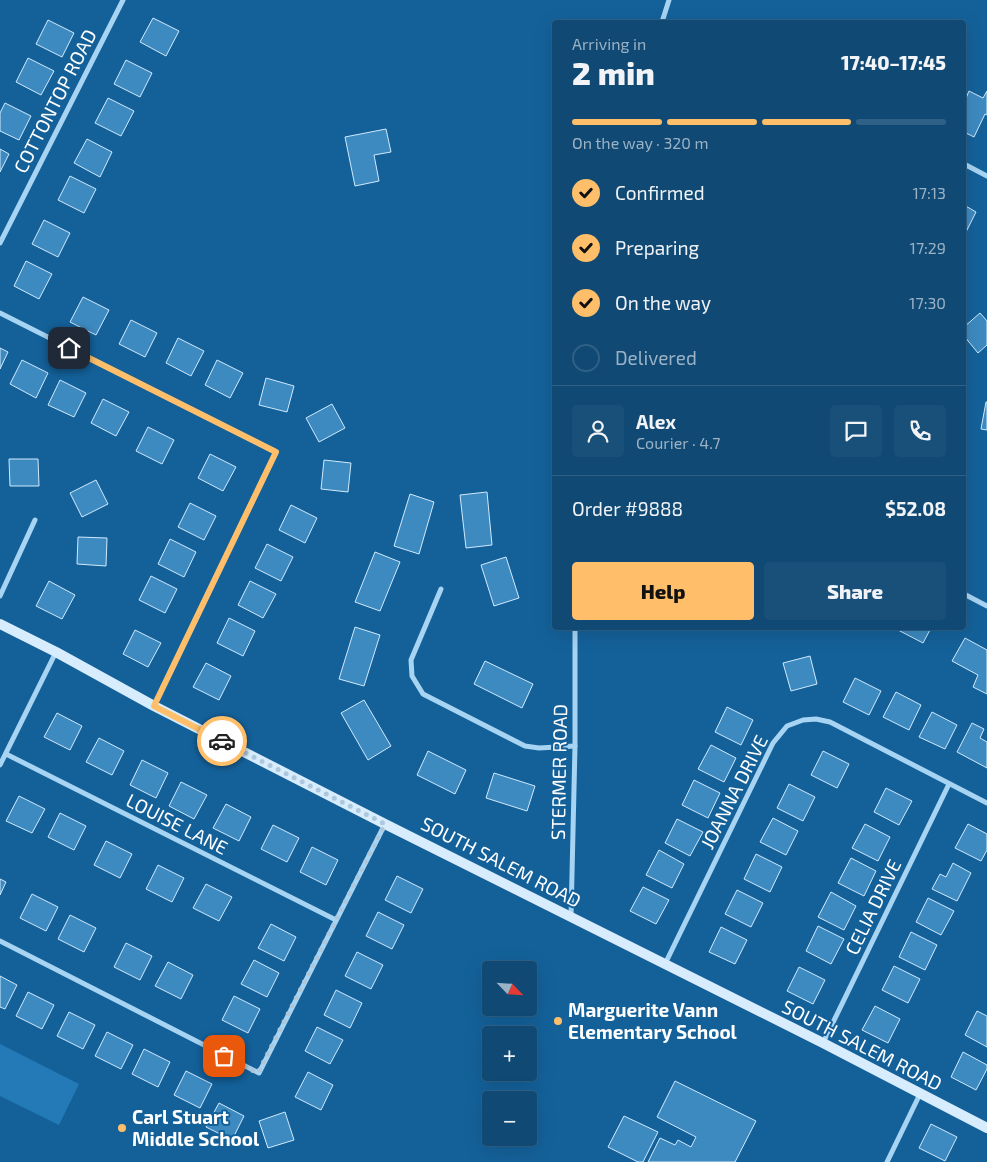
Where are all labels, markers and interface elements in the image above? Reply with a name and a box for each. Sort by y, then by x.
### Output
street label: COTTONTOP ROAD [8,25,101,177]
text: Arriving in [572,34,646,53]
text: 17:40–17:45 [841,51,946,74]
text: 2 min [572,53,655,91]
text: On the way · 320 m [572,133,709,152]
icon: check [572,179,600,207]
text: Confirmed [615,181,705,204]
text: 17:13 [912,183,946,202]
icon: check [572,234,600,262]
text: Preparing [615,236,699,259]
text: 17:29 [910,238,946,257]
icon: check [572,289,600,317]
text: On the way [615,291,711,314]
text: 17:30 [909,293,946,312]
pin [48,327,90,369]
icon: home [55,334,83,362]
text: Delivered [615,346,697,369]
button: person [572,405,624,457]
button: chat [830,405,882,457]
button: phone [894,405,946,457]
text: Alex [636,410,676,433]
text: Courier · 4.7 [636,433,720,452]
text: Order #9888 [572,497,683,520]
text: $52.08 [885,497,946,520]
button: Help [572,562,754,620]
button: Share [764,562,946,620]
street label: STERMER ROAD [546,704,571,840]
courier [197,716,247,766]
icon: car [208,727,236,755]
street label: JOANNA DRIVE [695,731,772,853]
street label: LOUISE LANE [123,788,232,859]
street label: SOUTH SALEM ROAD [417,811,585,912]
street label: CELIA DRIVE [840,855,906,958]
north arrow [482,961,538,1016]
map controls [482,961,537,1146]
street label: SOUTH SALEM ROAD [778,994,946,1095]
place label: Marguerite Vann Elementary School [568,998,738,1044]
marker: Marguerite Vann Elementary School [552,1015,564,1027]
button: + [482,1026,537,1081]
pin [203,1035,245,1077]
icon: bag [210,1042,238,1070]
button: − [482,1091,537,1146]
place label: Carl Stuart Middle School [132,1105,260,1150]
marker: Carl Stuart Middle School [116,1122,128,1134]

